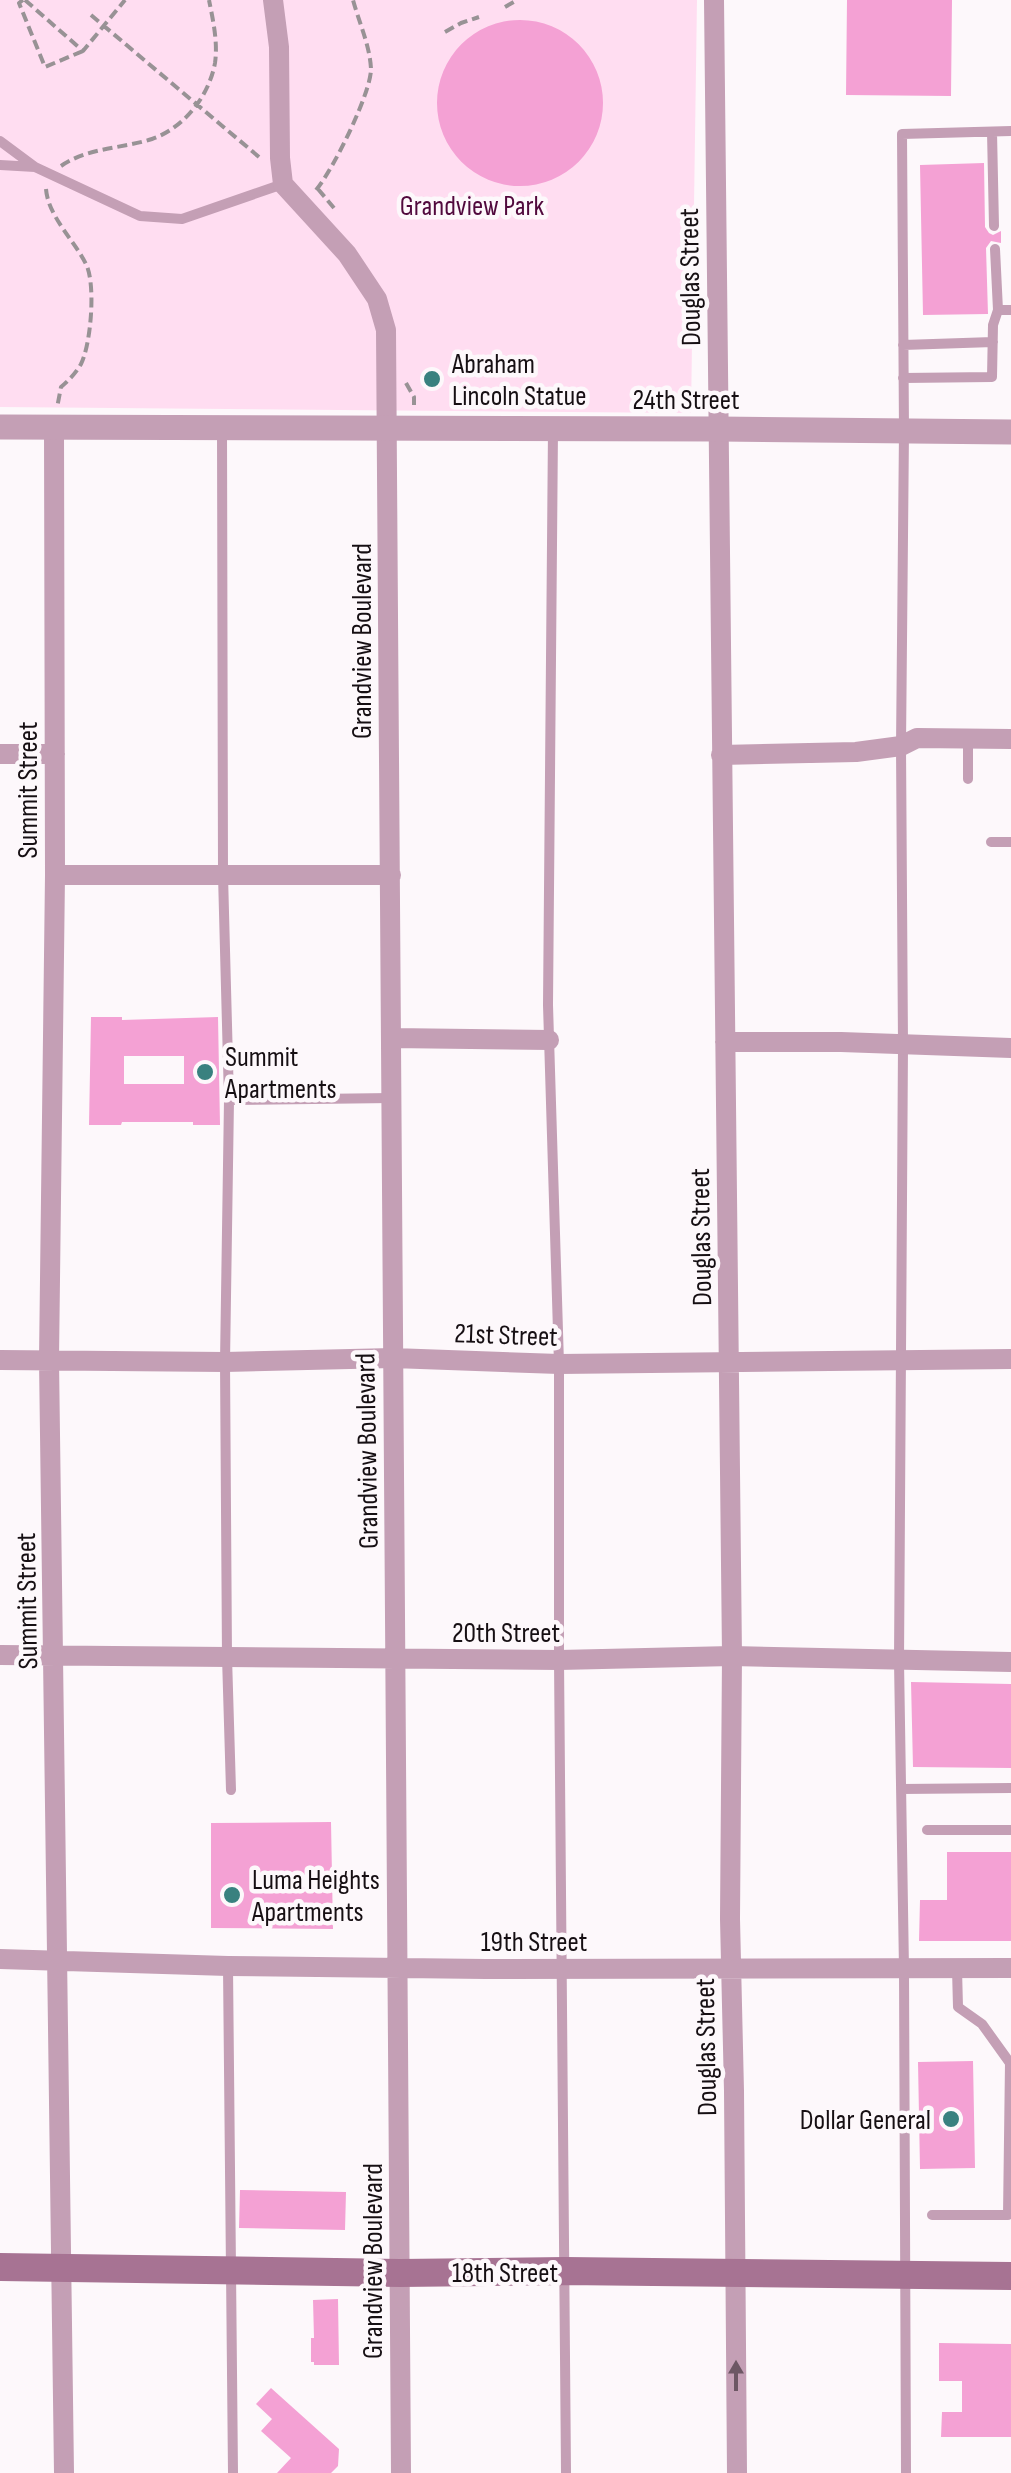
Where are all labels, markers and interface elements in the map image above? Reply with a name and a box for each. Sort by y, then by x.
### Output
park label: Grandview Park [400,190,544,223]
street label: Douglas Street [673,208,708,346]
place label: Abraham Lincoln Statue [451,348,587,413]
marker: Abraham Lincoln Statue [421,368,443,390]
street label: 24th Street [632,384,740,417]
street label: Grandview Boulevard [346,543,379,739]
street label: Summit Street [12,722,45,858]
place label: Summit Apartments [224,1041,337,1106]
marker: Summit Apartments [194,1061,216,1083]
street label: Douglas Street [684,1168,719,1306]
street label: 21st Street [454,1317,558,1354]
street label: Grandview Boulevard [349,1353,386,1549]
street label: Summit Street [10,1532,45,1670]
street label: 20th Street [452,1617,560,1650]
place label: Luma Heights Apartments [251,1864,380,1929]
marker: Luma Heights Apartments [221,1884,243,1906]
street label: 19th Street [481,1926,587,1959]
street label: Douglas Street [689,1978,724,2116]
place label: Dollar General [800,2104,931,2137]
marker: Dollar General [940,2108,962,2130]
street label: Grandview Boulevard [357,2163,390,2359]
street label: 18th Street [452,2257,558,2290]
one-way arrow [728,2359,744,2391]

